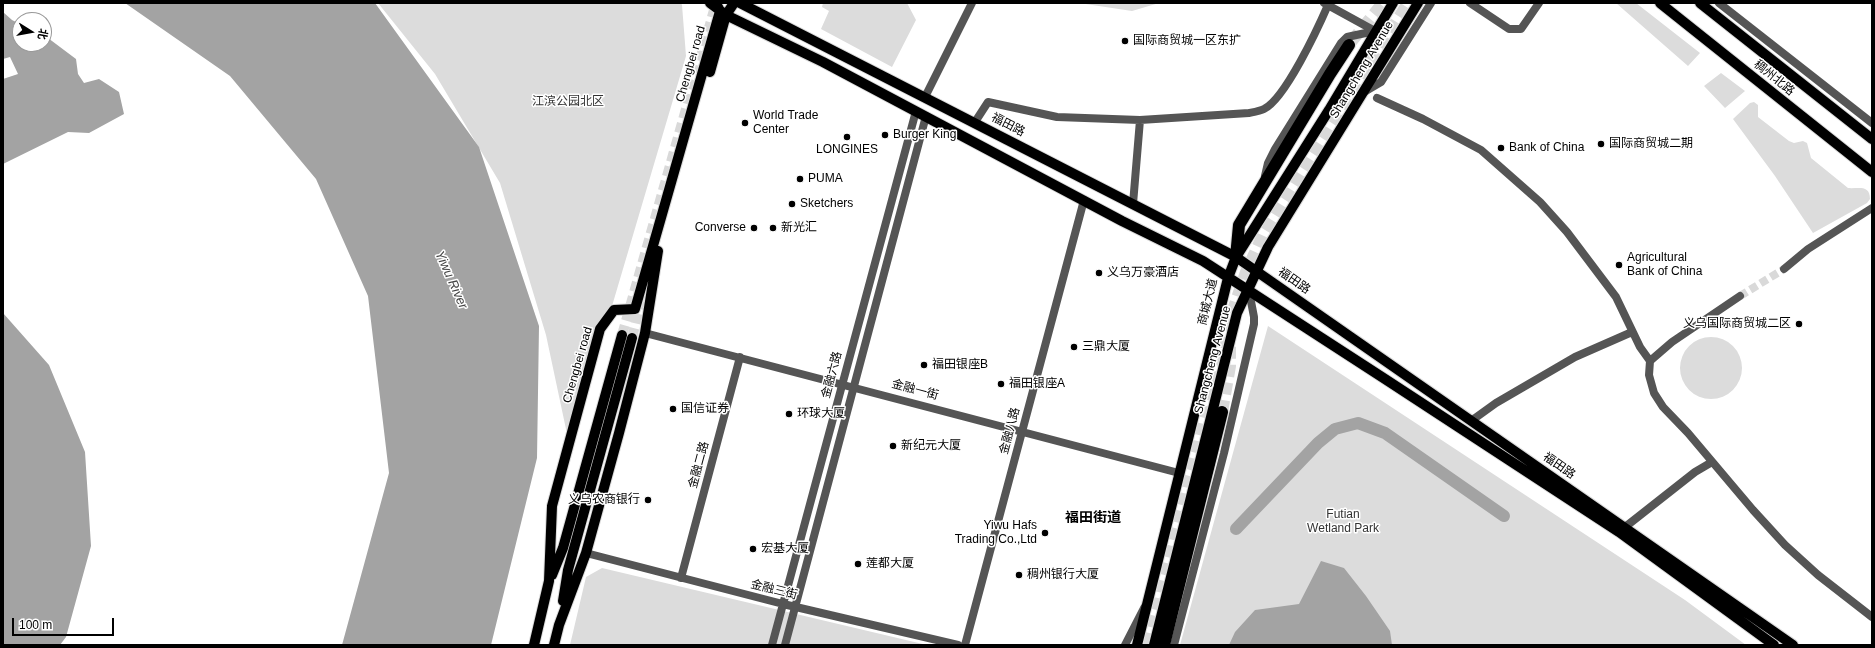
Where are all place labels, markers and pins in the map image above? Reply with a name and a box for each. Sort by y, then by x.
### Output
place label: 国际商贸城一区东扩 [1133,34,1241,48]
marker: 国际商贸城一区东扩 [1120,36,1130,46]
place label: World Trade Center [753,109,818,137]
marker: World Trade Center [740,118,750,128]
place label: Burger King [893,128,956,142]
marker: Burger King [880,130,890,140]
marker: LONGINES [842,132,852,142]
place label: 国际商贸城二期 [1609,137,1693,151]
marker: 国际商贸城二期 [1596,139,1606,149]
place label: Bank of China [1509,141,1584,155]
place label: LONGINES [816,143,878,157]
marker: Bank of China [1496,143,1506,153]
place label: PUMA [808,172,843,186]
marker: PUMA [795,174,805,184]
place label: Sketchers [800,197,853,211]
marker: Sketchers [787,199,797,209]
place label: Converse [695,221,746,235]
place label: 新光汇 [781,221,817,235]
marker: Converse [749,223,759,233]
marker: 新光汇 [768,223,778,233]
place label: Agricultural Bank of China [1627,251,1702,279]
marker: Agricultural Bank of China [1614,260,1624,270]
place label: 义乌万豪酒店 [1107,266,1179,280]
marker: 义乌万豪酒店 [1094,268,1104,278]
place label: 义乌国际商贸城二区 [1683,317,1791,331]
marker: 义乌国际商贸城二区 [1794,319,1804,329]
place label: 三鼎大厦 [1082,340,1130,354]
marker: 三鼎大厦 [1069,342,1079,352]
place label: 福田银座B [932,358,988,372]
marker: 福田银座B [919,360,929,370]
place label: 福田银座A [1009,377,1065,391]
marker: 福田银座A [996,379,1006,389]
place label: 国信证券 [681,402,729,416]
marker: 国信证券 [668,404,678,414]
place label: 环球大厦 [797,407,845,421]
marker: 环球大厦 [784,409,794,419]
place label: 新纪元大厦 [901,439,961,453]
marker: 新纪元大厦 [888,441,898,451]
place label: 义乌农商银行 [568,493,640,507]
marker: 义乌农商银行 [643,495,653,505]
place label: Yiwu Hafs Trading Co.,Ltd [955,519,1037,547]
marker: Yiwu Hafs Trading Co.,Ltd [1040,528,1050,538]
place label: 宏基大厦 [761,542,809,556]
marker: 宏基大厦 [748,544,758,554]
place label: 莲都大厦 [866,557,914,571]
marker: 莲都大厦 [853,559,863,569]
place label: 稠州银行大厦 [1027,568,1099,582]
marker: 稠州银行大厦 [1014,570,1024,580]

